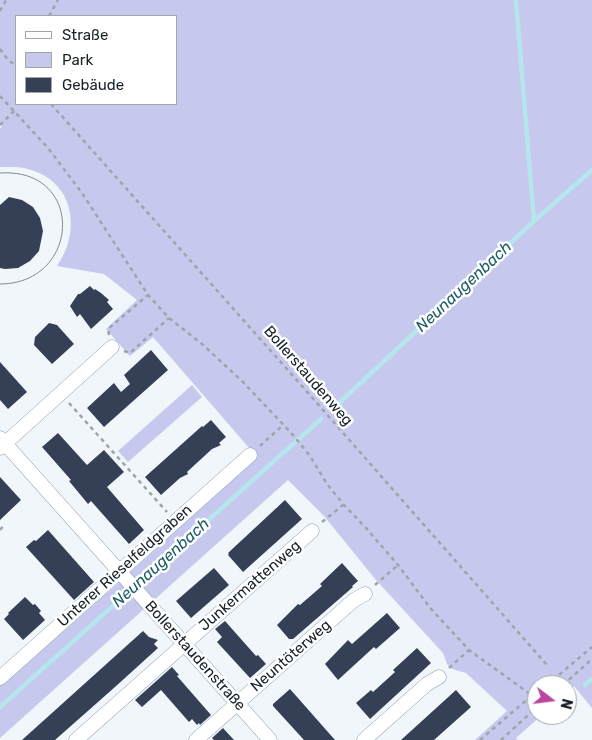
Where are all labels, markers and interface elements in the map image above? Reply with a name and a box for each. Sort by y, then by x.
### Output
legend [15,15,178,105]
text: Straße [62,26,108,44]
text: Park [62,51,93,69]
text: Gebäude [62,76,124,94]
water label: Neunaugenbach [412,238,516,336]
street label: Bollerstaudenweg [260,322,356,430]
street label: Unterer Rieselfeldgraben [54,501,196,631]
water label: Neunaugenbach [108,514,214,612]
street label: Junkermattenweg [195,537,305,635]
street label: Bollerstaudenstraße [141,597,249,715]
street label: Neuntöterweg [247,616,335,696]
north arrow [527,675,577,725]
text: N [556,697,576,711]

